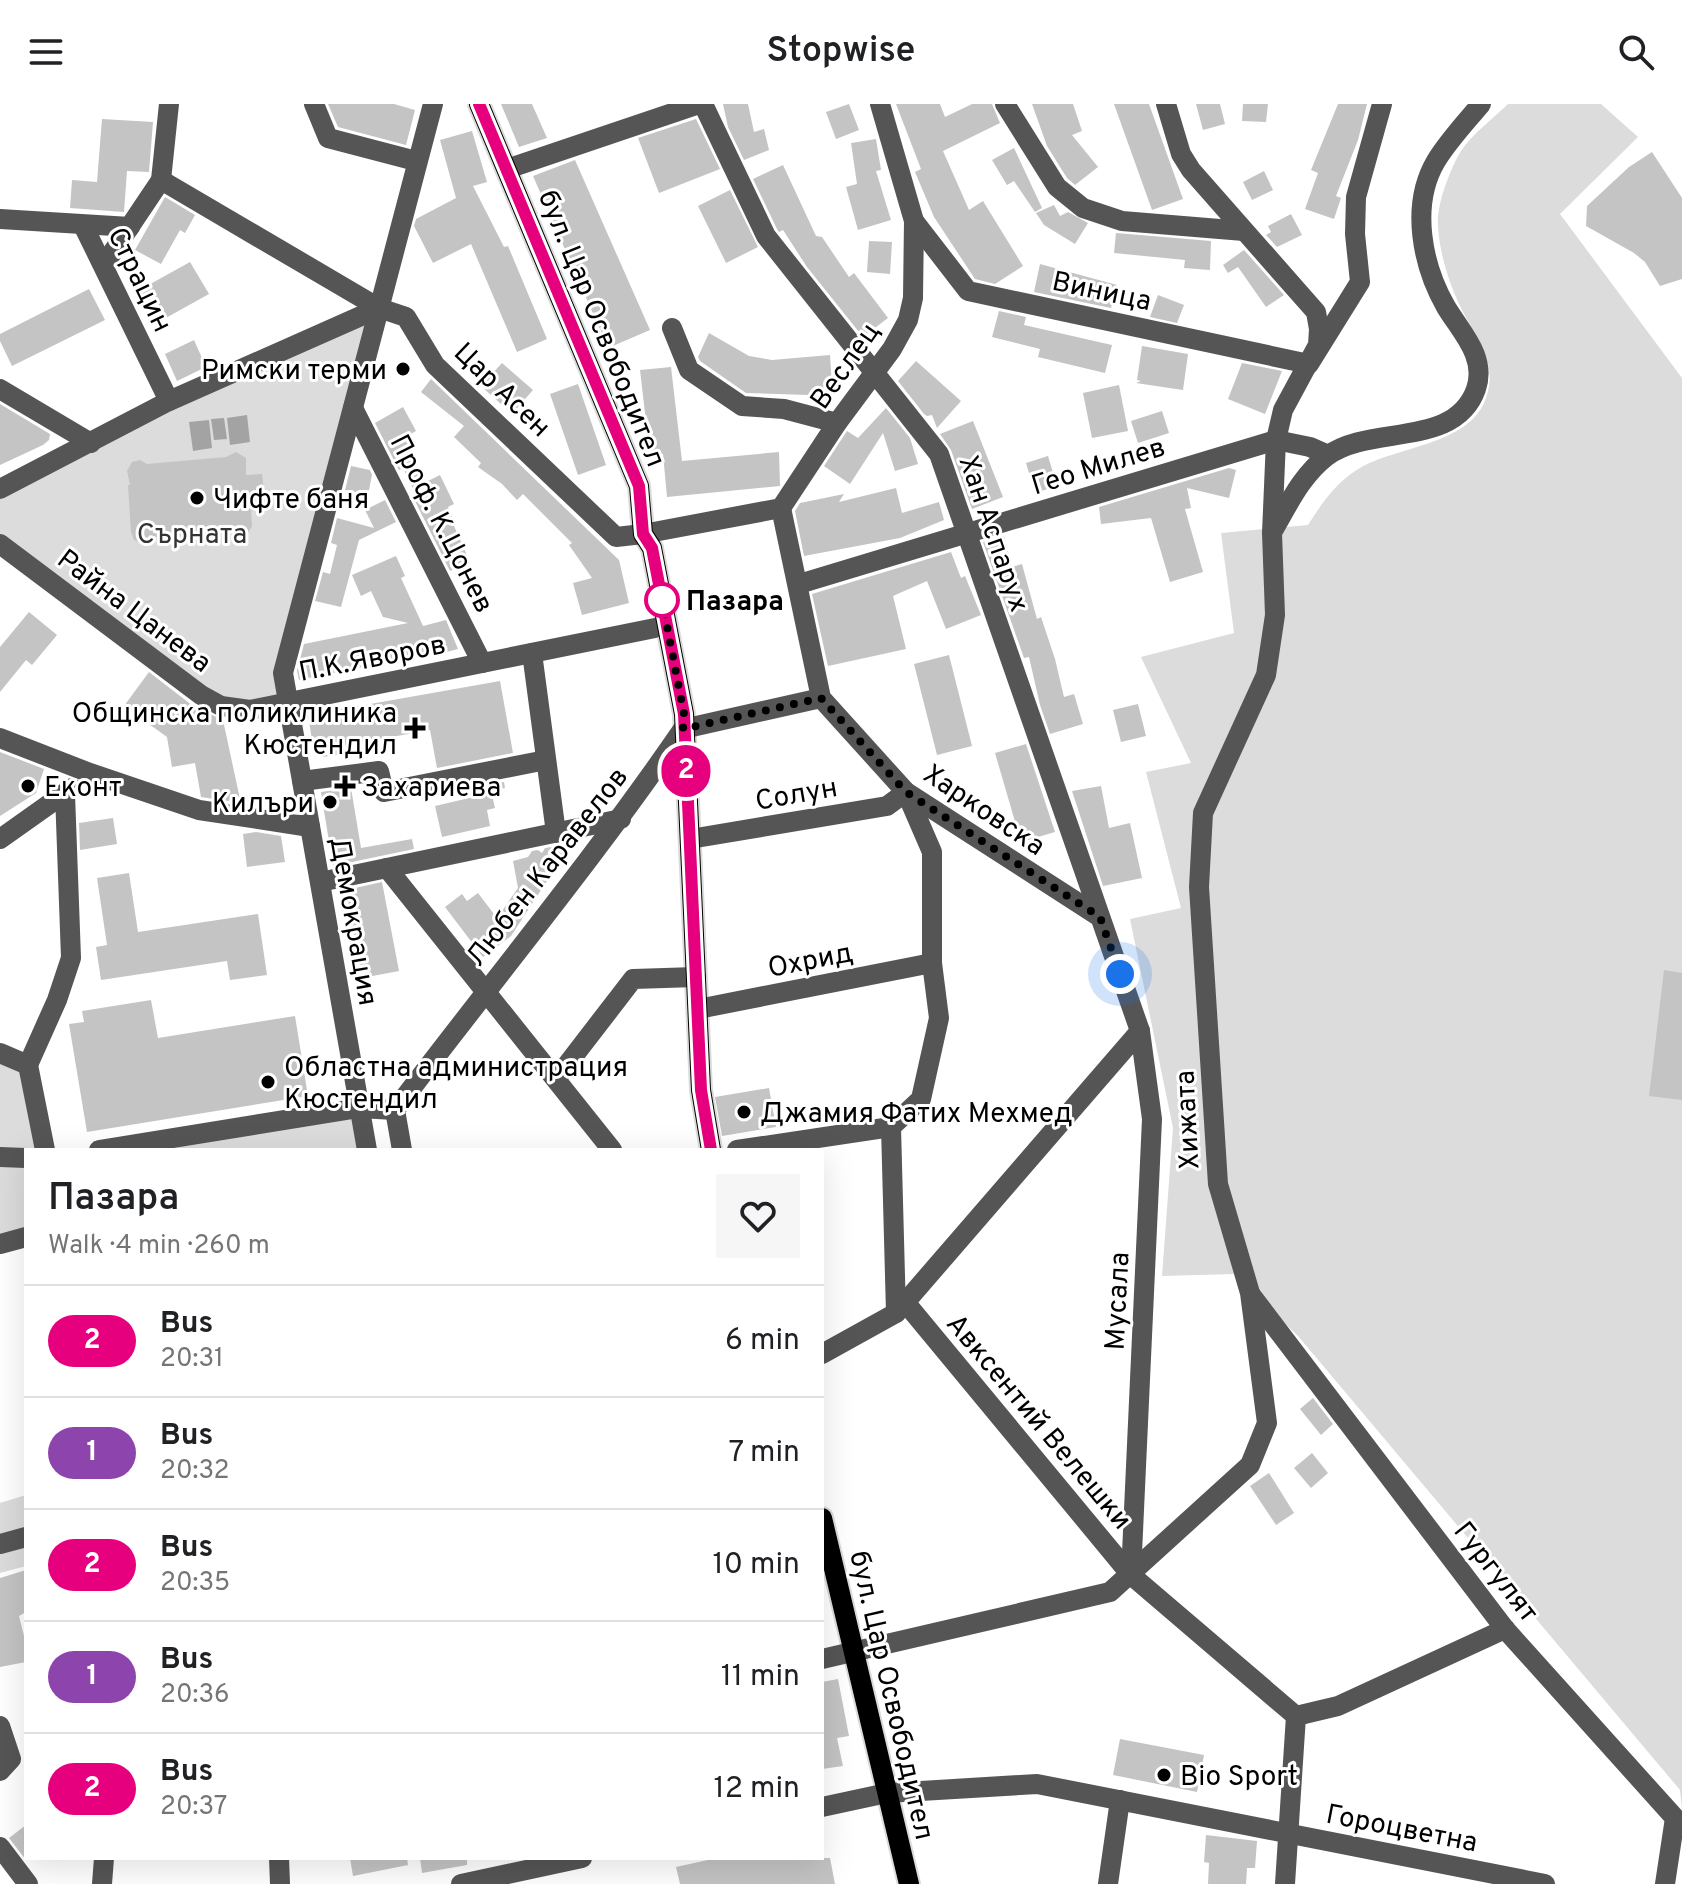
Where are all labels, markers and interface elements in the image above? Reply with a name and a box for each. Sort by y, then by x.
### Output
text: Stopwise [767,29,915,75]
icon: menu [24,30,68,74]
icon: search [1614,30,1658,74]
street label: бул. Цар Освободител [528,185,672,473]
street label: Страцин [98,222,179,339]
street label: Виница [1048,265,1154,321]
street label: Веслец [804,316,889,417]
street label: Цар Асен [445,336,557,446]
place label: Римски терми [201,354,387,390]
marker: Римски терми [394,360,412,378]
street label: Проф. К.Цонев [380,429,501,620]
street label: Гео Милев [1028,430,1170,505]
street label: Хан Аспарух [949,451,1036,617]
place label: Чифте баня [213,483,369,519]
marker: Чифте баня [188,489,206,507]
park label: Сърната [137,518,247,554]
street label: Райна Цанева [49,543,218,682]
marker: Пазара [645,583,679,617]
place label: Пазара [686,585,784,621]
street label: П.К.Яворов [296,628,449,692]
place label: Общинска поликлиника Кюстендил [72,697,397,765]
marker: Общинска поликлиника Кюстендил [404,717,426,739]
line badge: 2 [660,745,712,797]
text: 2 [677,753,695,789]
street label: Харковска [915,758,1051,865]
street label: Любен Kаравелов [459,761,637,975]
place label: Еконт [44,771,122,807]
place label: Захариева [361,771,501,807]
street label: Солун [753,771,840,821]
marker: Еконт [19,777,37,795]
marker: Захариева [336,777,354,795]
place label: Килъри [212,787,314,823]
marker: Килъри [321,793,339,811]
street label: Демокрация [319,834,385,1009]
street label: Охрид [765,936,856,988]
your location [1100,954,1140,994]
place label: Областна администрация Кюстендил [284,1051,628,1119]
street label: Хижата [1168,1069,1210,1171]
marker: Областна администрация Кюстендил [259,1073,277,1091]
place label: Джамия Фатих Мехмед [760,1097,1073,1133]
marker: Джамия Фатих Мехмед [735,1103,753,1121]
button: heart [716,1174,800,1258]
text: Пазара [48,1175,179,1224]
text: Walk · 4 min · 260 m [48,1230,270,1263]
street label: Мусала [1098,1251,1140,1351]
text: Bus [160,1306,213,1343]
street label: Авксентий Велешки [937,1308,1138,1538]
text: 2 [83,1323,101,1359]
text: 6 min [725,1323,800,1360]
text: 20:31 [160,1343,224,1376]
text: Bus [160,1418,213,1455]
text: 1 [86,1435,98,1471]
text: 7 min [729,1435,800,1472]
text: 20:32 [160,1455,230,1488]
street label: Гургулят [1444,1515,1545,1630]
text: Bus [160,1530,213,1567]
text: 2 [83,1547,101,1583]
text: 10 min [713,1547,800,1584]
street label: бул. Цар Освободител [839,1548,941,1844]
text: 20:35 [160,1567,230,1600]
text: Bus [160,1642,213,1679]
text: 1 [86,1659,98,1695]
text: 11 min [721,1659,800,1696]
text: 20:36 [160,1679,230,1712]
text: Bus [160,1754,213,1791]
place label: Bio Sport [1180,1760,1298,1796]
marker: Bio Sport [1155,1766,1173,1784]
text: 2 [83,1771,101,1807]
text: 12 min [713,1771,800,1808]
text: 20:37 [160,1791,227,1824]
street label: Гороцветна [1323,1798,1480,1862]

